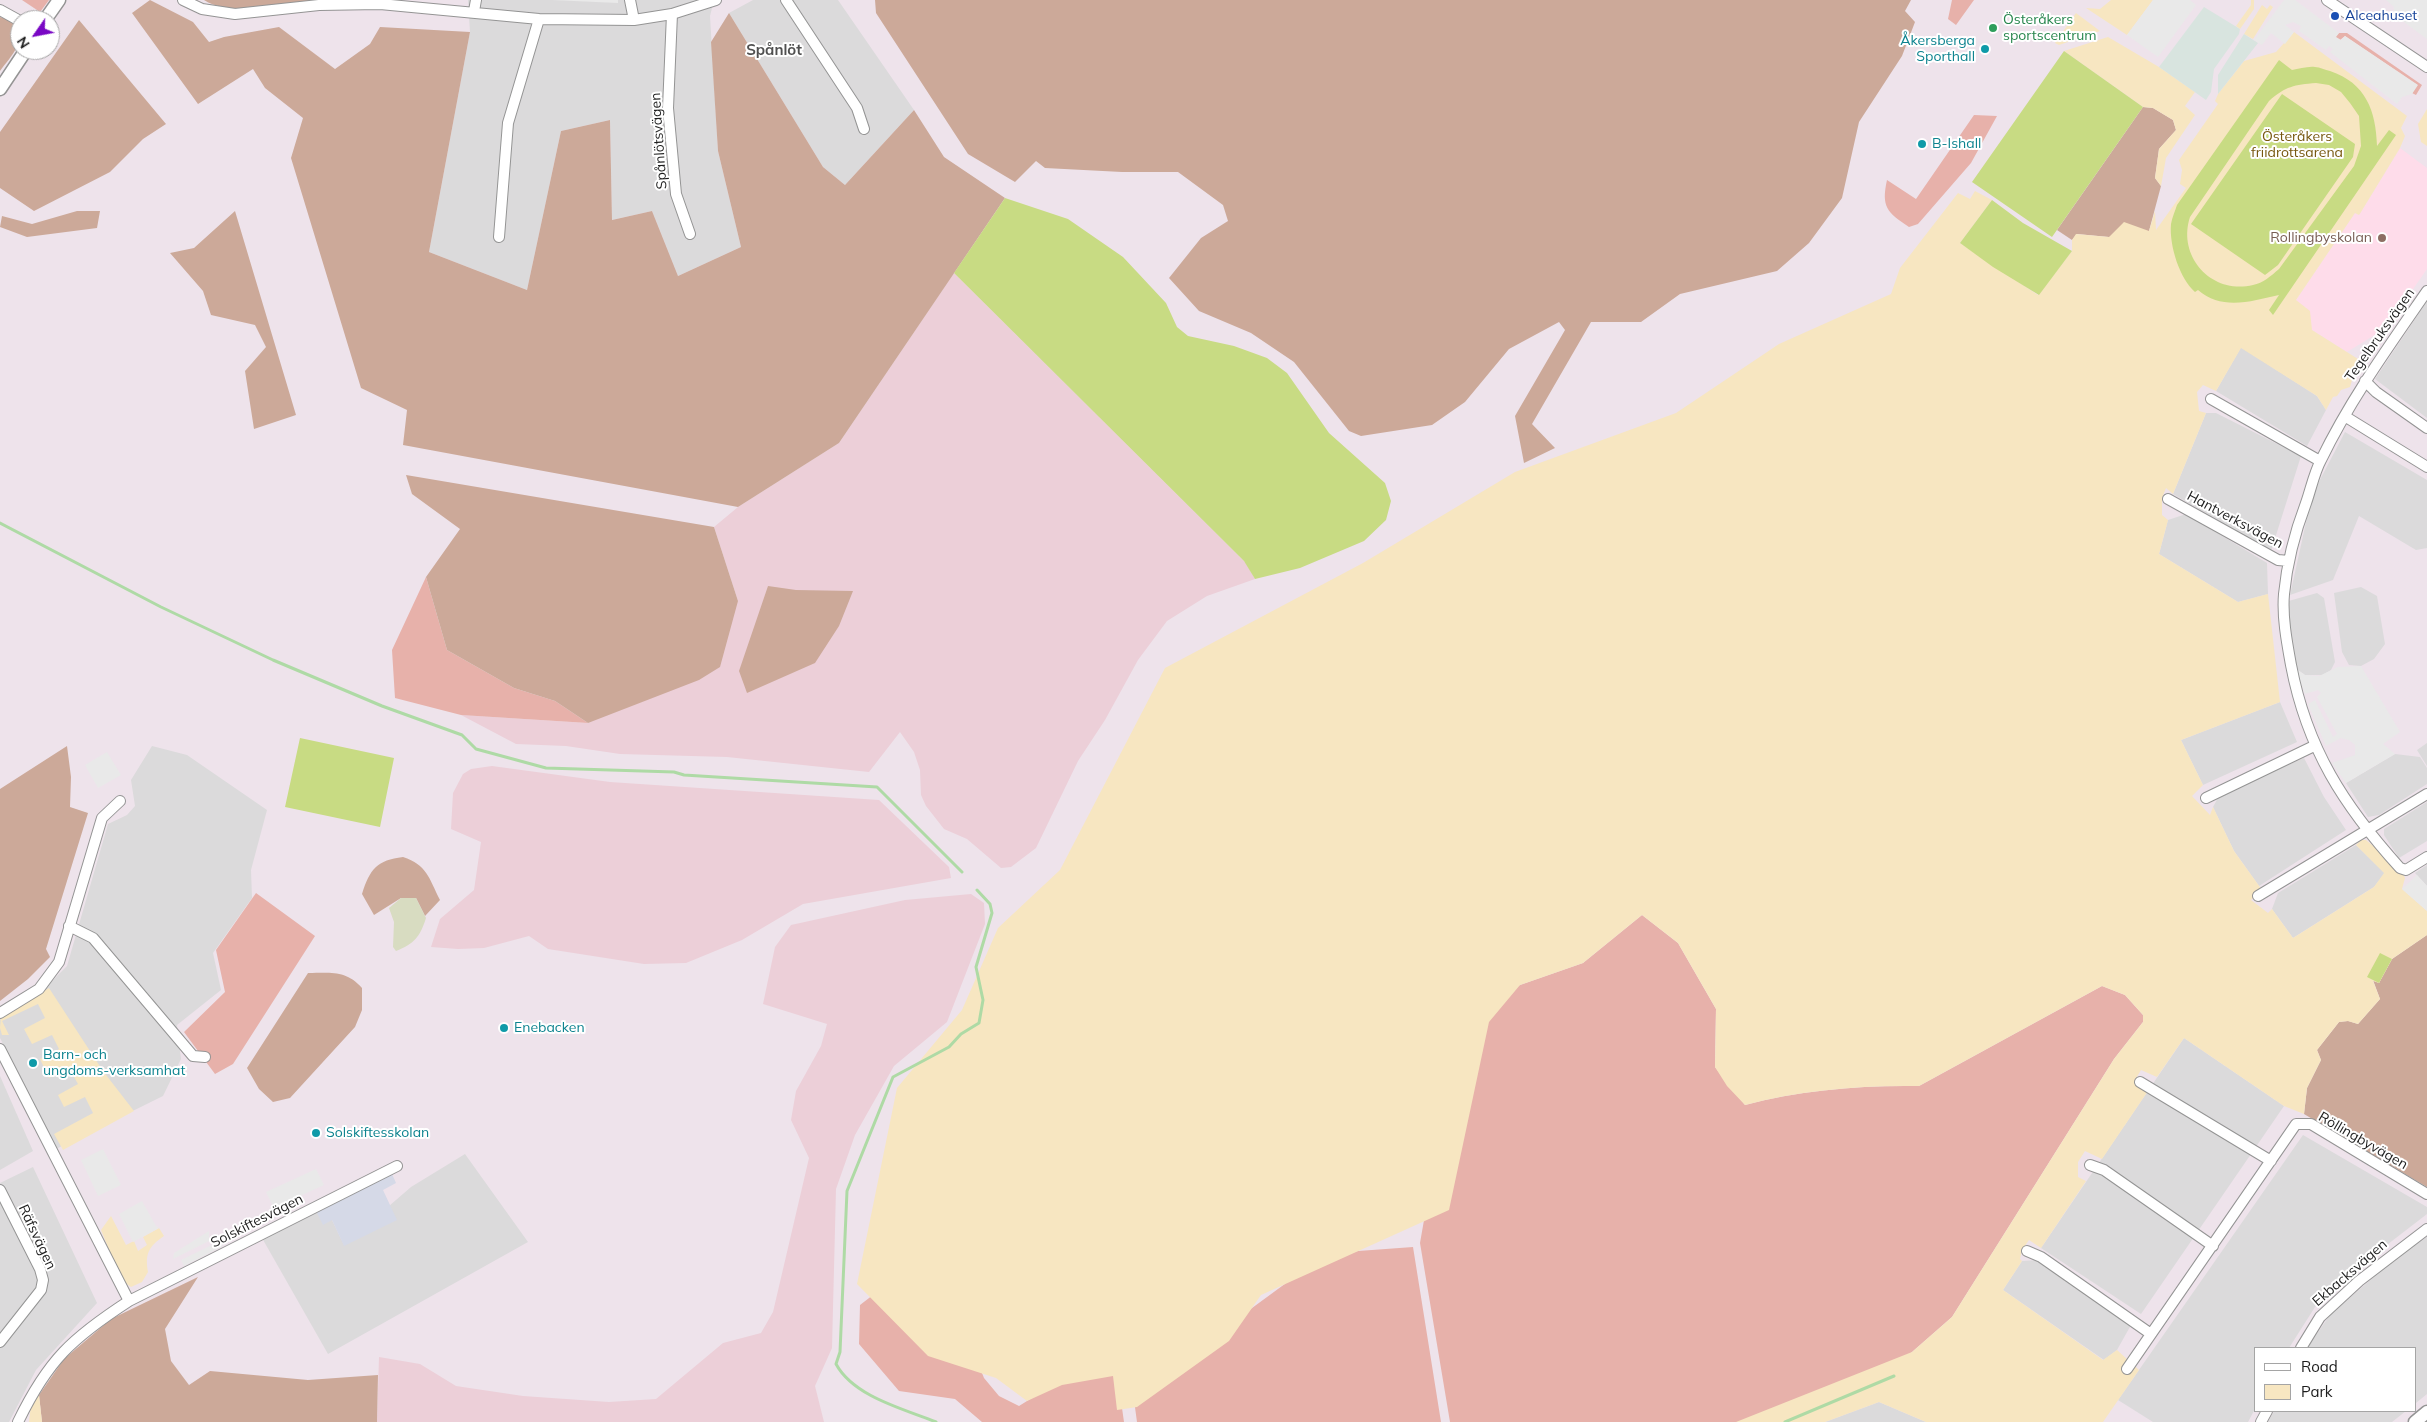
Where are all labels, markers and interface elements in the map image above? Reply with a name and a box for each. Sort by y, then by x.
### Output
place label: Alceahuset [2345,8,2417,24]
north arrow [10,10,60,60]
marker: Alceahuset [2329,10,2341,22]
place label: Österåkers sportscentrum [2003,12,2097,44]
marker: Österåkers sportscentrum [1987,22,1999,34]
text: N [13,33,34,52]
place label: Åkersberga Sporthall [1900,33,1975,65]
district label: Spånlöt [746,41,802,59]
marker: Åkersberga Sporthall [1979,43,1991,55]
street label: Spånlötsvägen [647,92,671,190]
park label: Österåkers friidrottsarena [2251,129,2343,162]
place label: B-Ishall [1932,136,1981,152]
marker: B-Ishall [1916,138,1928,150]
place label: Rollingbyskolan [2270,230,2372,246]
marker: Rollingbyskolan [2376,232,2388,244]
street label: Tegelbruksvägen [2342,285,2418,385]
street label: Hantverksvägen [2184,488,2286,552]
place label: Enebacken [514,1020,585,1036]
marker: Enebacken [498,1022,510,1034]
place label: Barn- och ungdoms-verksamhat [43,1047,185,1080]
marker: Barn- och ungdoms-verksamhat [27,1057,39,1069]
street label: Röllingbyvägen [2315,1109,2411,1173]
place label: Solskiftesskolan [326,1125,429,1141]
marker: Solskiftesskolan [310,1127,322,1139]
street label: Solskiftesvägen [208,1191,306,1251]
street label: Räfsvägen [15,1202,59,1272]
street label: Ekbacksvägen [2309,1236,2391,1310]
legend [2254,1347,2417,1412]
text: Road [2301,1357,2338,1376]
text: Park [2301,1382,2333,1401]

